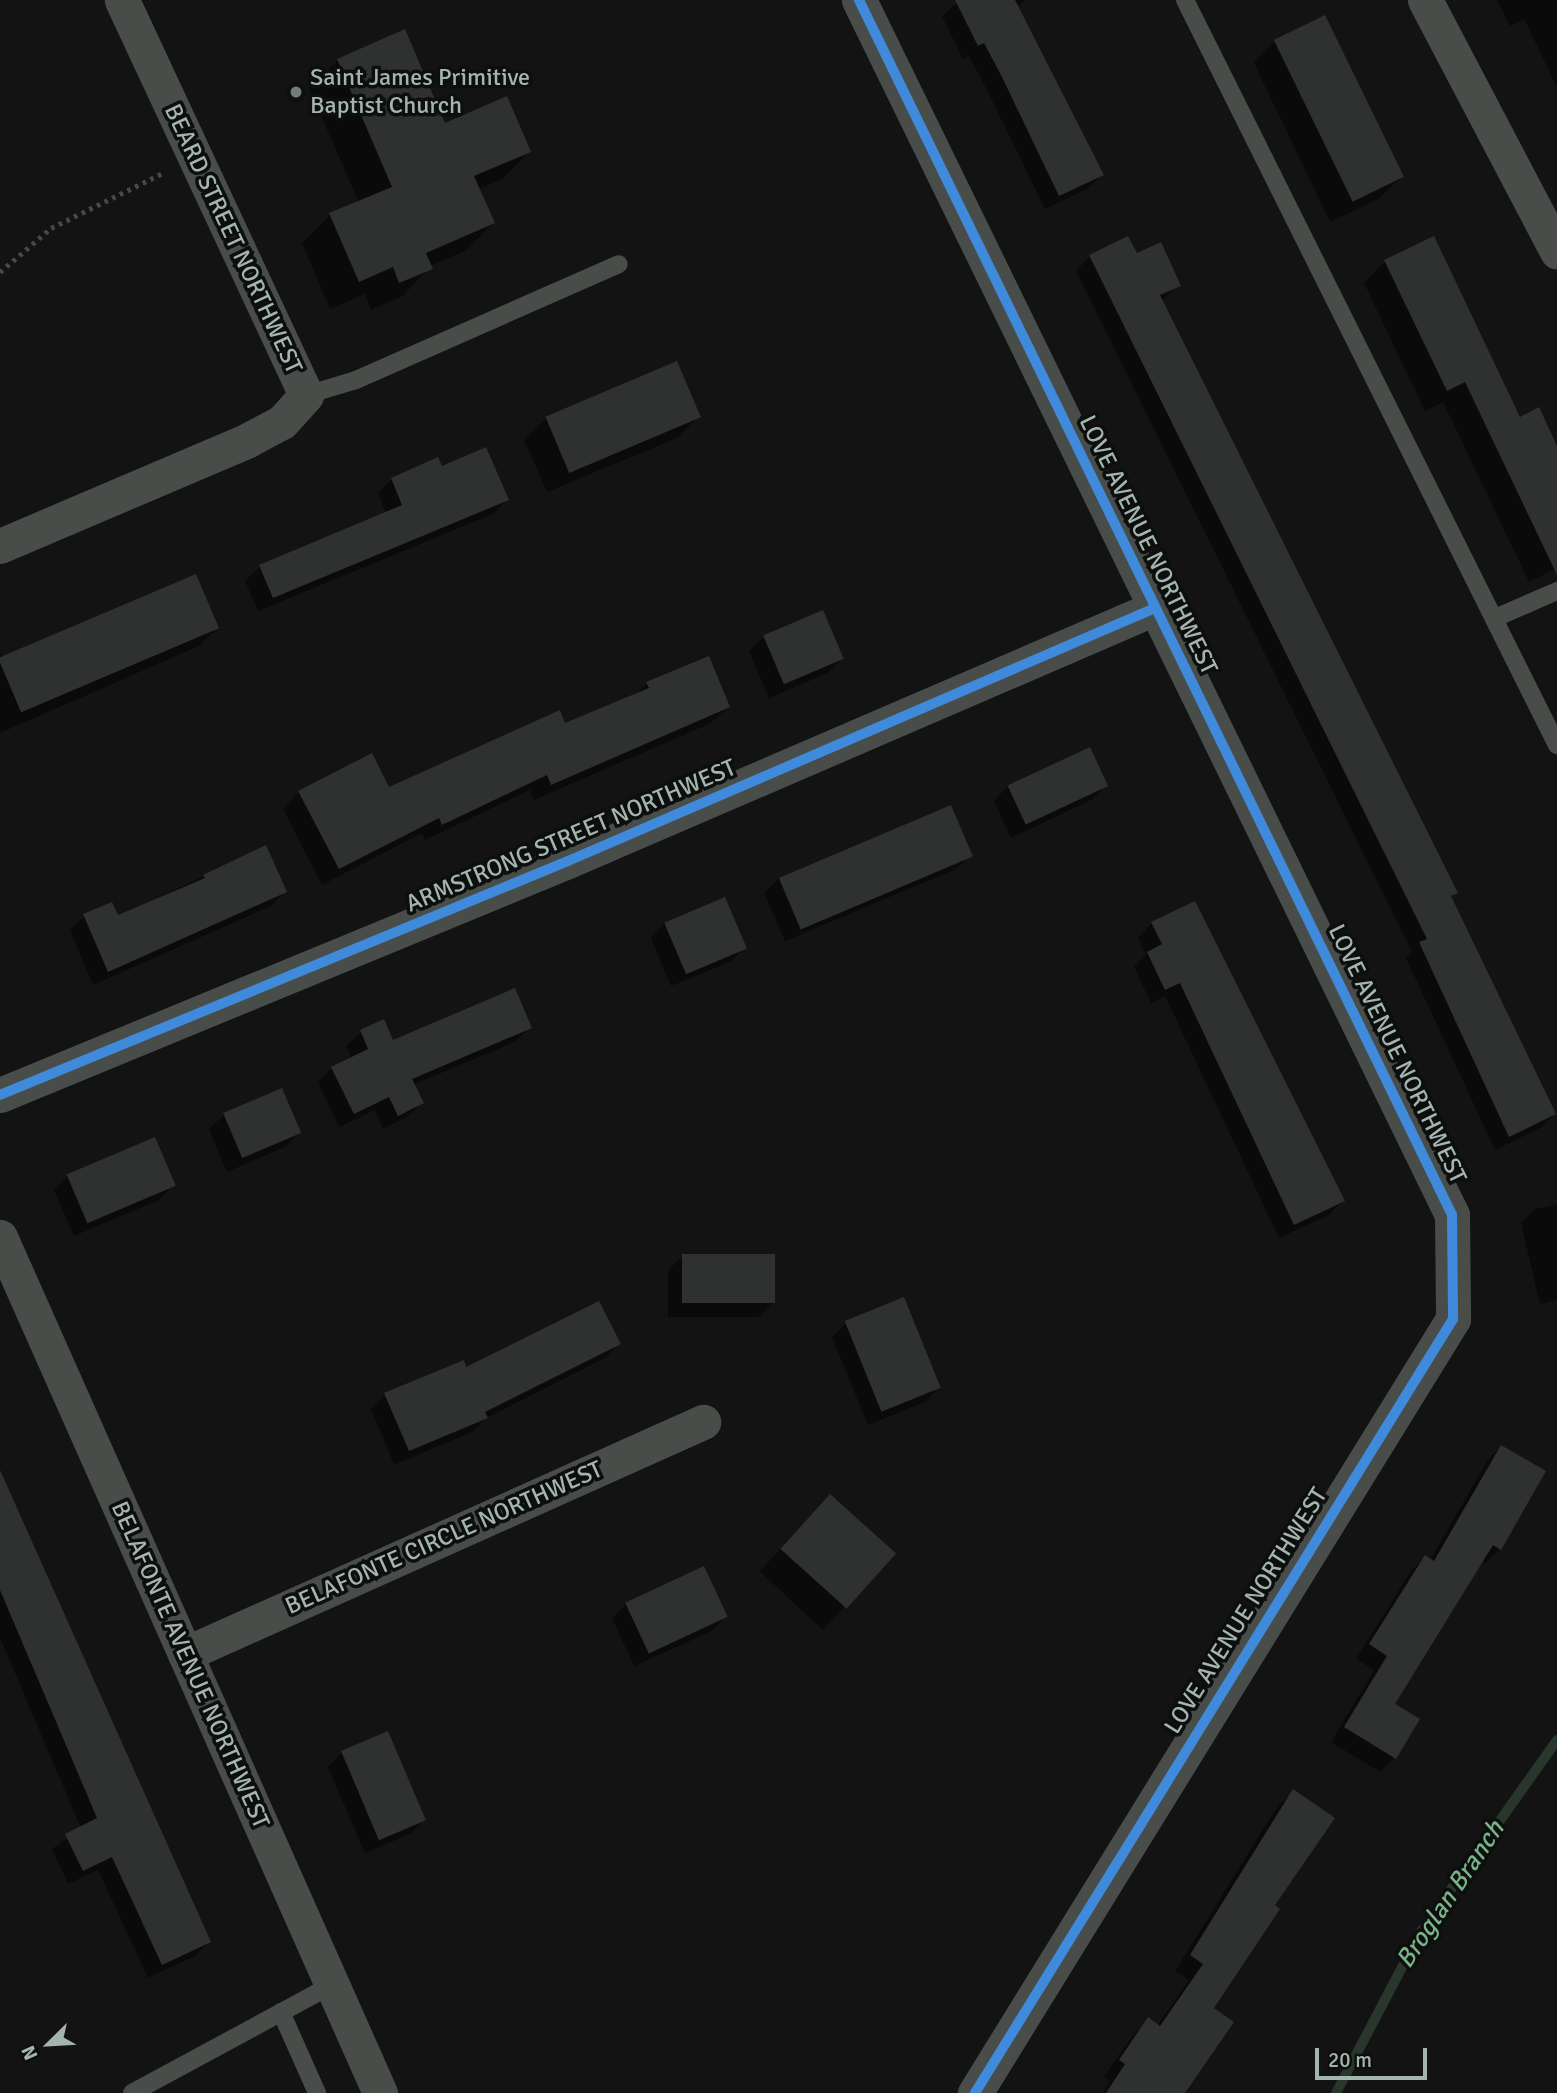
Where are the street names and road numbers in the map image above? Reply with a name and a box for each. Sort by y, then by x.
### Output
street label: BEARD STREET NORTHWEST [158,100,308,378]
street label: LOVE AVENUE NORTHWEST [1073,411,1223,679]
street label: ARMSTRONG STREET NORTHWEST [402,753,740,919]
street label: LOVE AVENUE NORTHWEST [1322,920,1472,1188]
street label: BELAFONTE CIRCLE NORTHWEST [281,1455,607,1621]
street label: LOVE AVENUE NORTHWEST [1158,1483,1334,1739]
street label: BELAFONTE AVENUE NORTHWEST [105,1497,275,1833]

